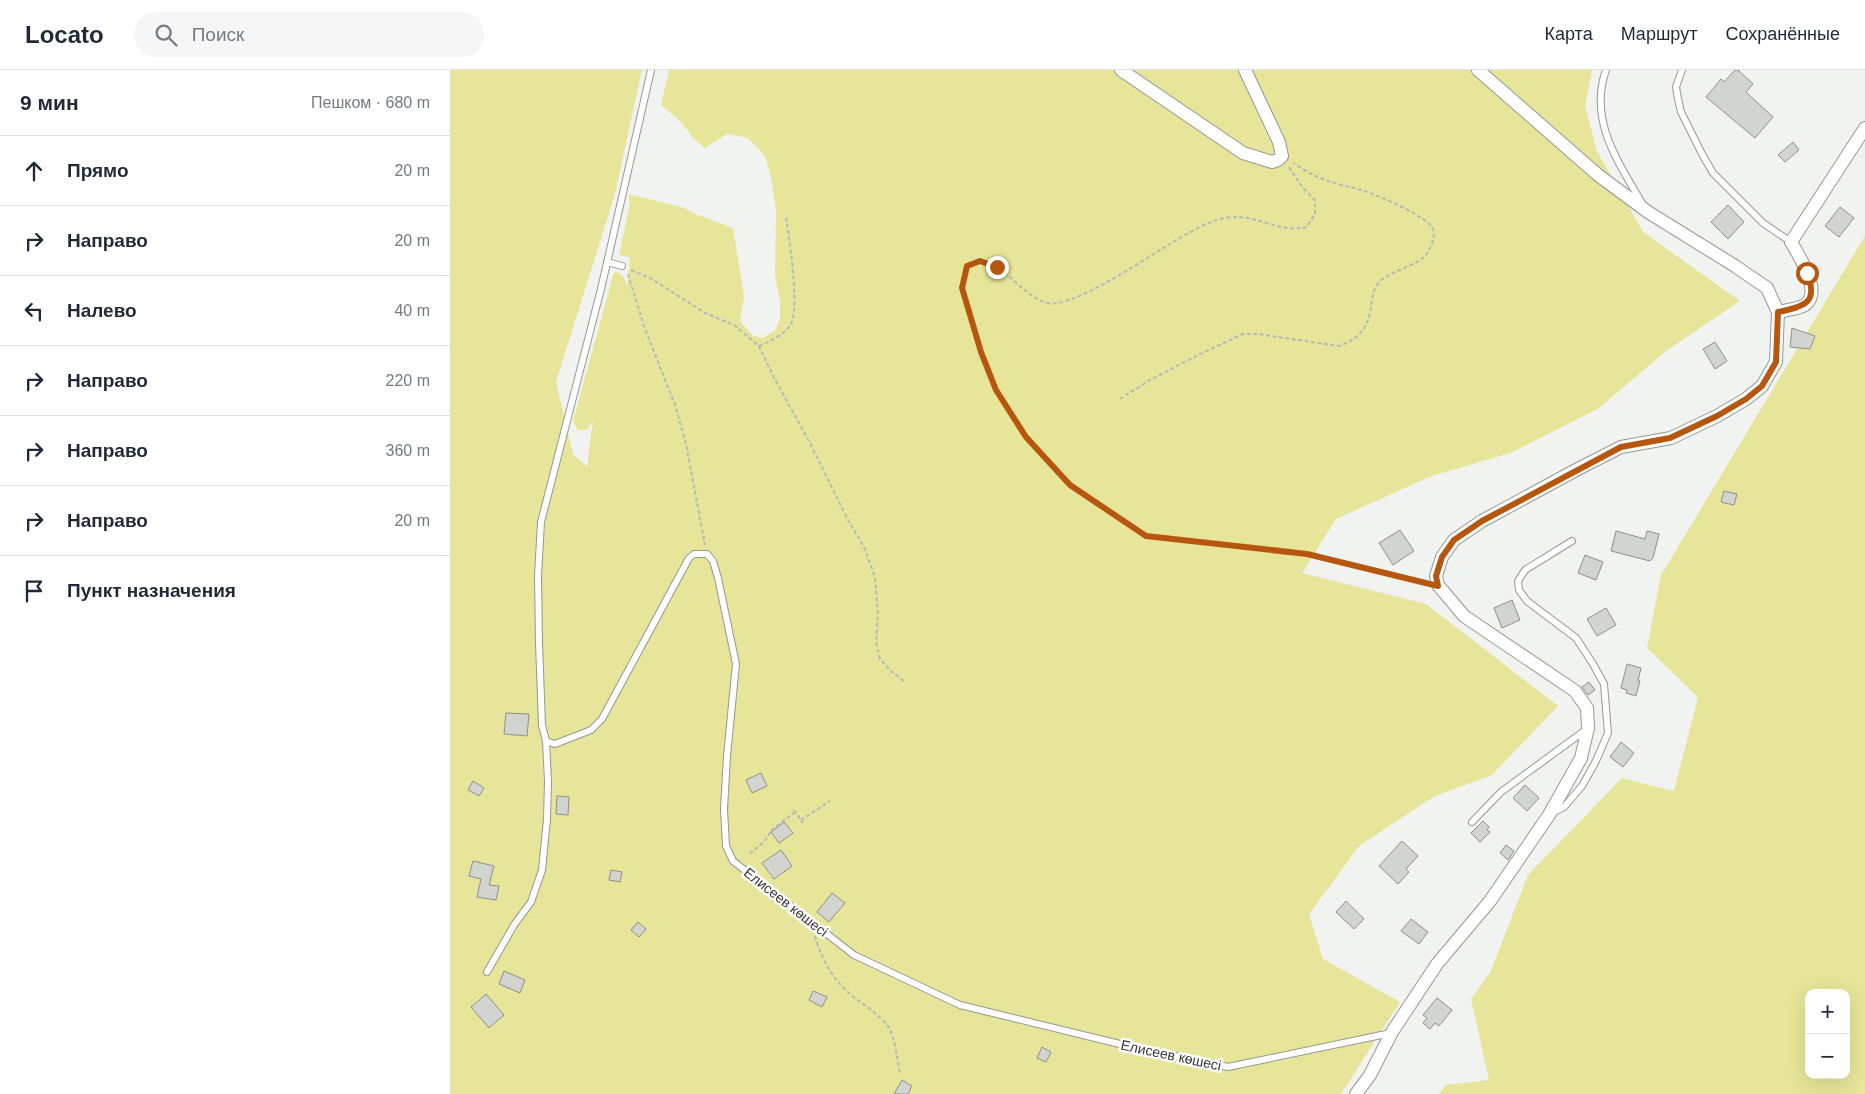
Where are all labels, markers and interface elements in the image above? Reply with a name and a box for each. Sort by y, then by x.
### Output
search box [134,12,484,57]
text: Locato [25,21,104,48]
icon: search [152,21,180,49]
text: Поиск [192,24,244,45]
text: Карта [1545,24,1593,44]
text: Маршрут [1621,24,1697,44]
text: Сохранённые [1725,24,1840,44]
text: 9 мин [20,91,79,114]
text: Пешком · 680 m [311,94,430,111]
icon: ahead [20,157,48,185]
text: Прямо [67,160,129,181]
text: 20 m [394,162,430,179]
icon: right [20,227,48,255]
text: Направо [67,230,148,251]
text: 20 m [394,232,430,249]
route end [986,256,1009,279]
route start [1796,262,1819,285]
icon: left [20,297,48,325]
text: Налево [67,300,137,321]
text: 40 m [394,302,430,319]
icon: right [20,367,48,395]
text: Направо [67,370,148,391]
text: 220 m [386,372,430,389]
icon: right [20,437,48,465]
text: Направо [67,440,148,461]
text: 360 m [386,442,430,459]
icon: right [20,507,48,535]
text: Направо [67,510,148,531]
text: 20 m [394,512,430,529]
icon: arrive [20,577,48,605]
text: Пункт назначения [67,580,236,601]
street label: Елисеев көшесі [741,864,831,940]
map controls [1805,989,1850,1079]
button: + [1805,989,1850,1034]
button: − [1805,1034,1850,1079]
street label: Елисеев көшесі [1119,1037,1223,1073]

